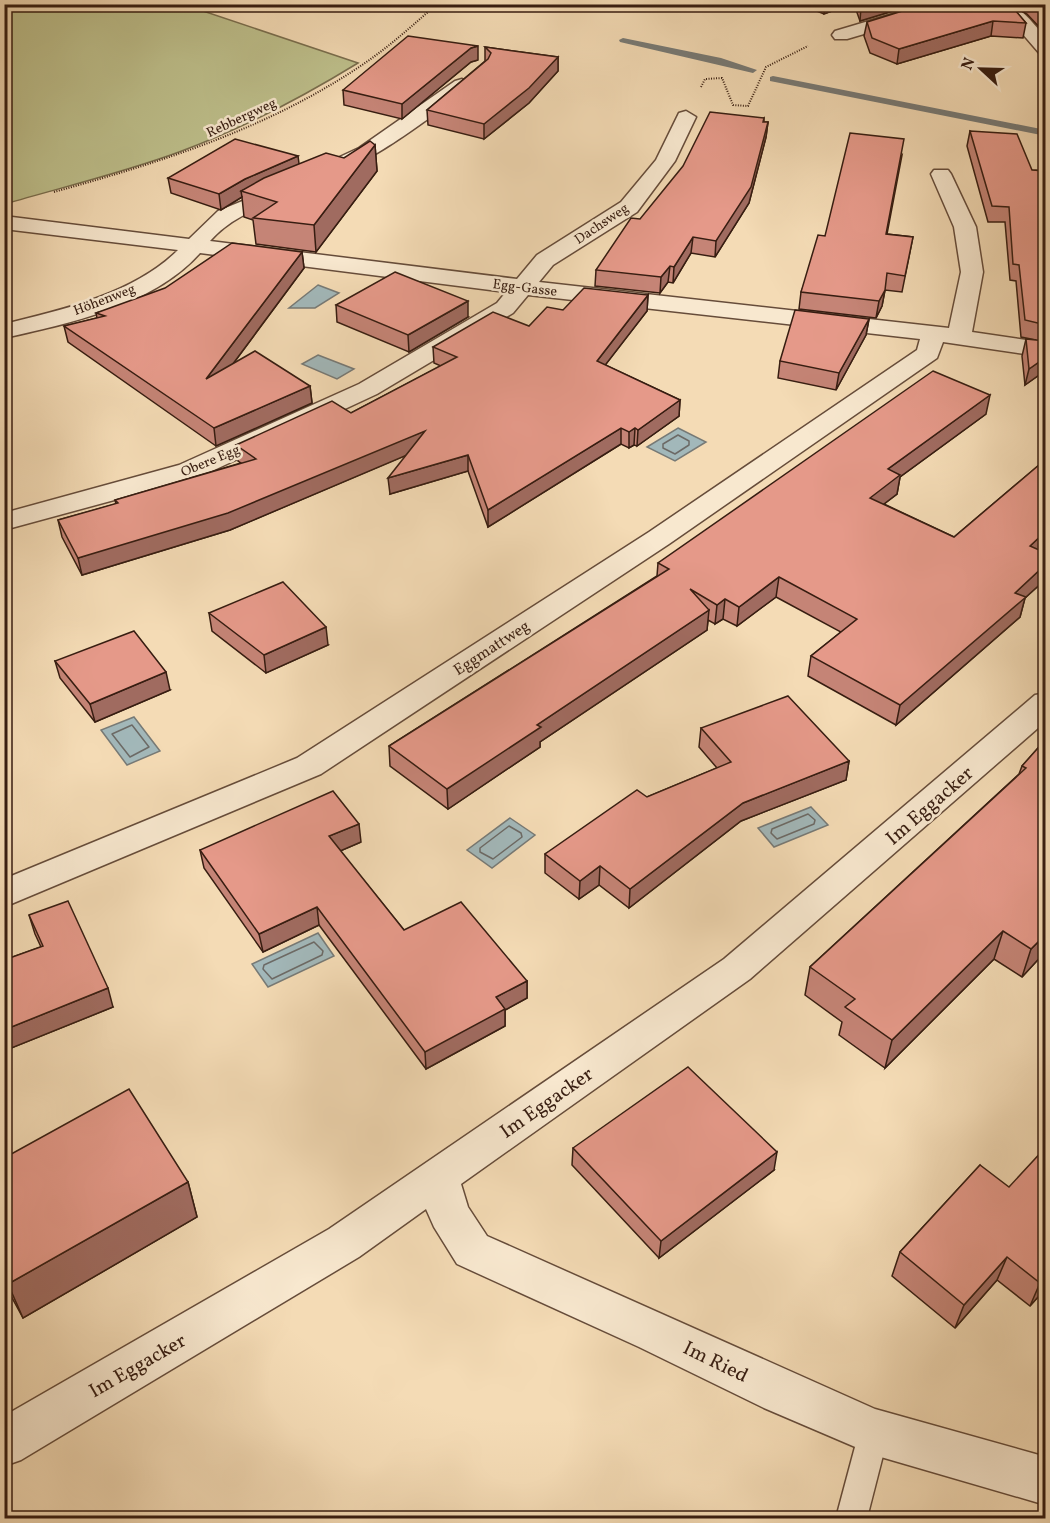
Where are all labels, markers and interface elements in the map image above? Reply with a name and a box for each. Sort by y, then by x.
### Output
north arrow [951,39,1011,99]
text: N [957,54,981,74]
street label: Rebbergweg [204,94,280,143]
street label: Dachsweg [571,199,633,249]
street label: Egg-Gasse [492,275,558,302]
street label: Höhenweg [71,280,138,321]
street label: Obere Egg [178,440,243,482]
street label: Eggmattweg [450,616,535,682]
street label: Im Eggacker [880,760,980,853]
street label: Im Eggacker [495,1061,599,1146]
street label: Im Eggacker [84,1328,192,1406]
street label: Im Ried [678,1335,752,1391]

